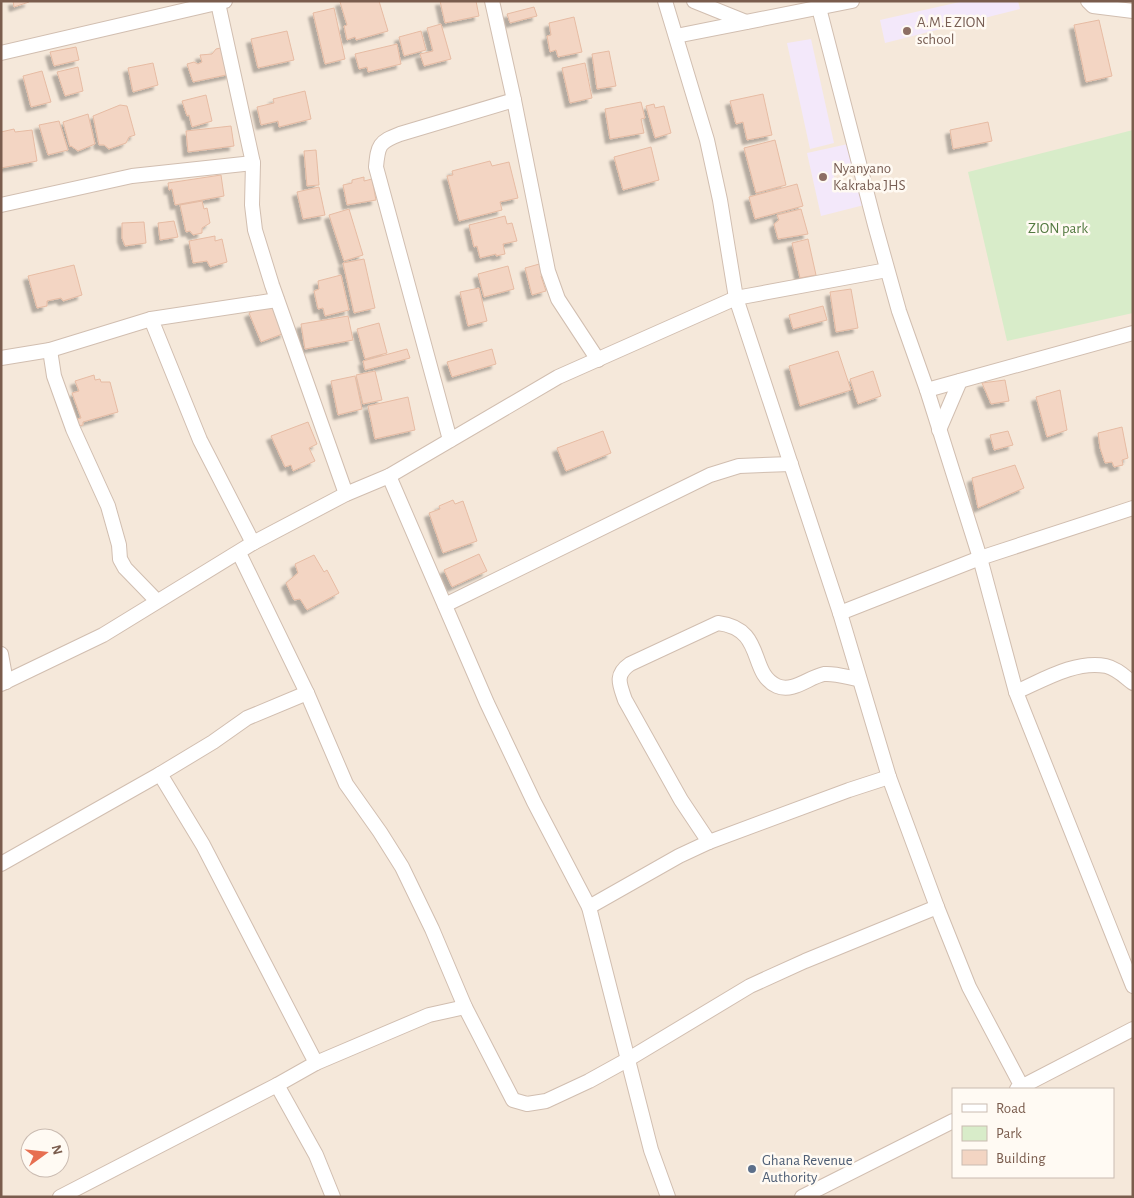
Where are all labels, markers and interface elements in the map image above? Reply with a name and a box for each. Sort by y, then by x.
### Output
place label: A.M.E ZION school [917,15,986,47]
marker: A.M.E ZION school [901,25,913,37]
place label: Nyanyano Kakraba JHS [833,161,906,193]
marker: Nyanyano Kakraba JHS [817,171,829,183]
park label: ZION park [1028,221,1088,236]
legend [952,1088,1114,1178]
text: Road [996,1101,1026,1116]
text: Park [996,1126,1022,1141]
north arrow [20,1128,70,1178]
text: N [49,1143,65,1156]
text: Building [996,1151,1046,1166]
place label: Ghana Revenue Authority [762,1153,853,1185]
marker: Ghana Revenue Authority [746,1163,758,1175]

